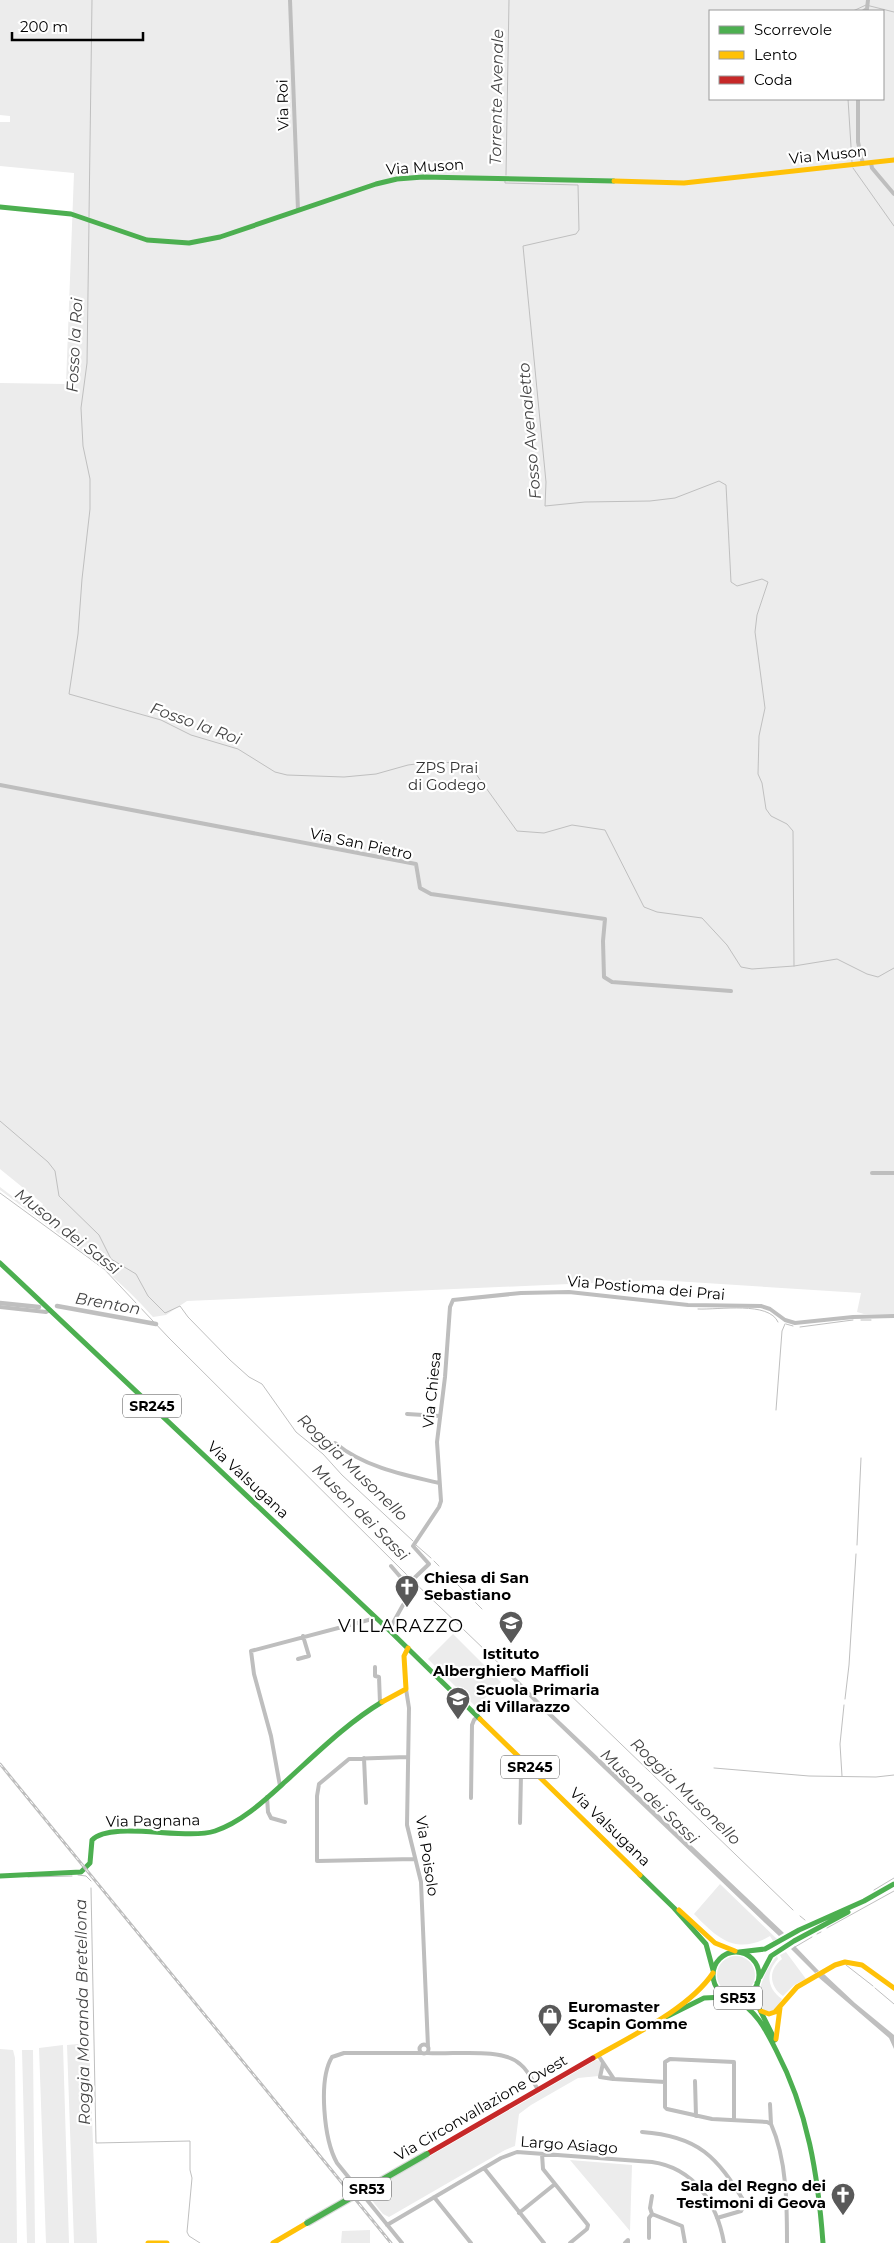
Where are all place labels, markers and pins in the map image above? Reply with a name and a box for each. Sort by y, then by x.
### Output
place label: Chiesa di San Sebastiano [424,1568,529,1604]
church icon: Chiesa di San Sebastiano [394,1574,420,1608]
school or university icon: Istituto Alberghiero Maffioli [498,1610,524,1644]
place label: Istituto Alberghiero Maffioli [432,1644,589,1680]
place label: Scuola Primaria di Villarazzo [476,1680,600,1716]
school or university icon: Scuola Primaria di Villarazzo [445,1686,471,1720]
place label: Euromaster Scapin Gomme [568,1997,688,2033]
shop icon: Euromaster Scapin Gomme [537,2003,563,2037]
place label: Sala del Regno dei Testimoni di Geova [677,2176,826,2212]
church icon: Sala del Regno dei Testimoni di Geova [830,2182,856,2216]

